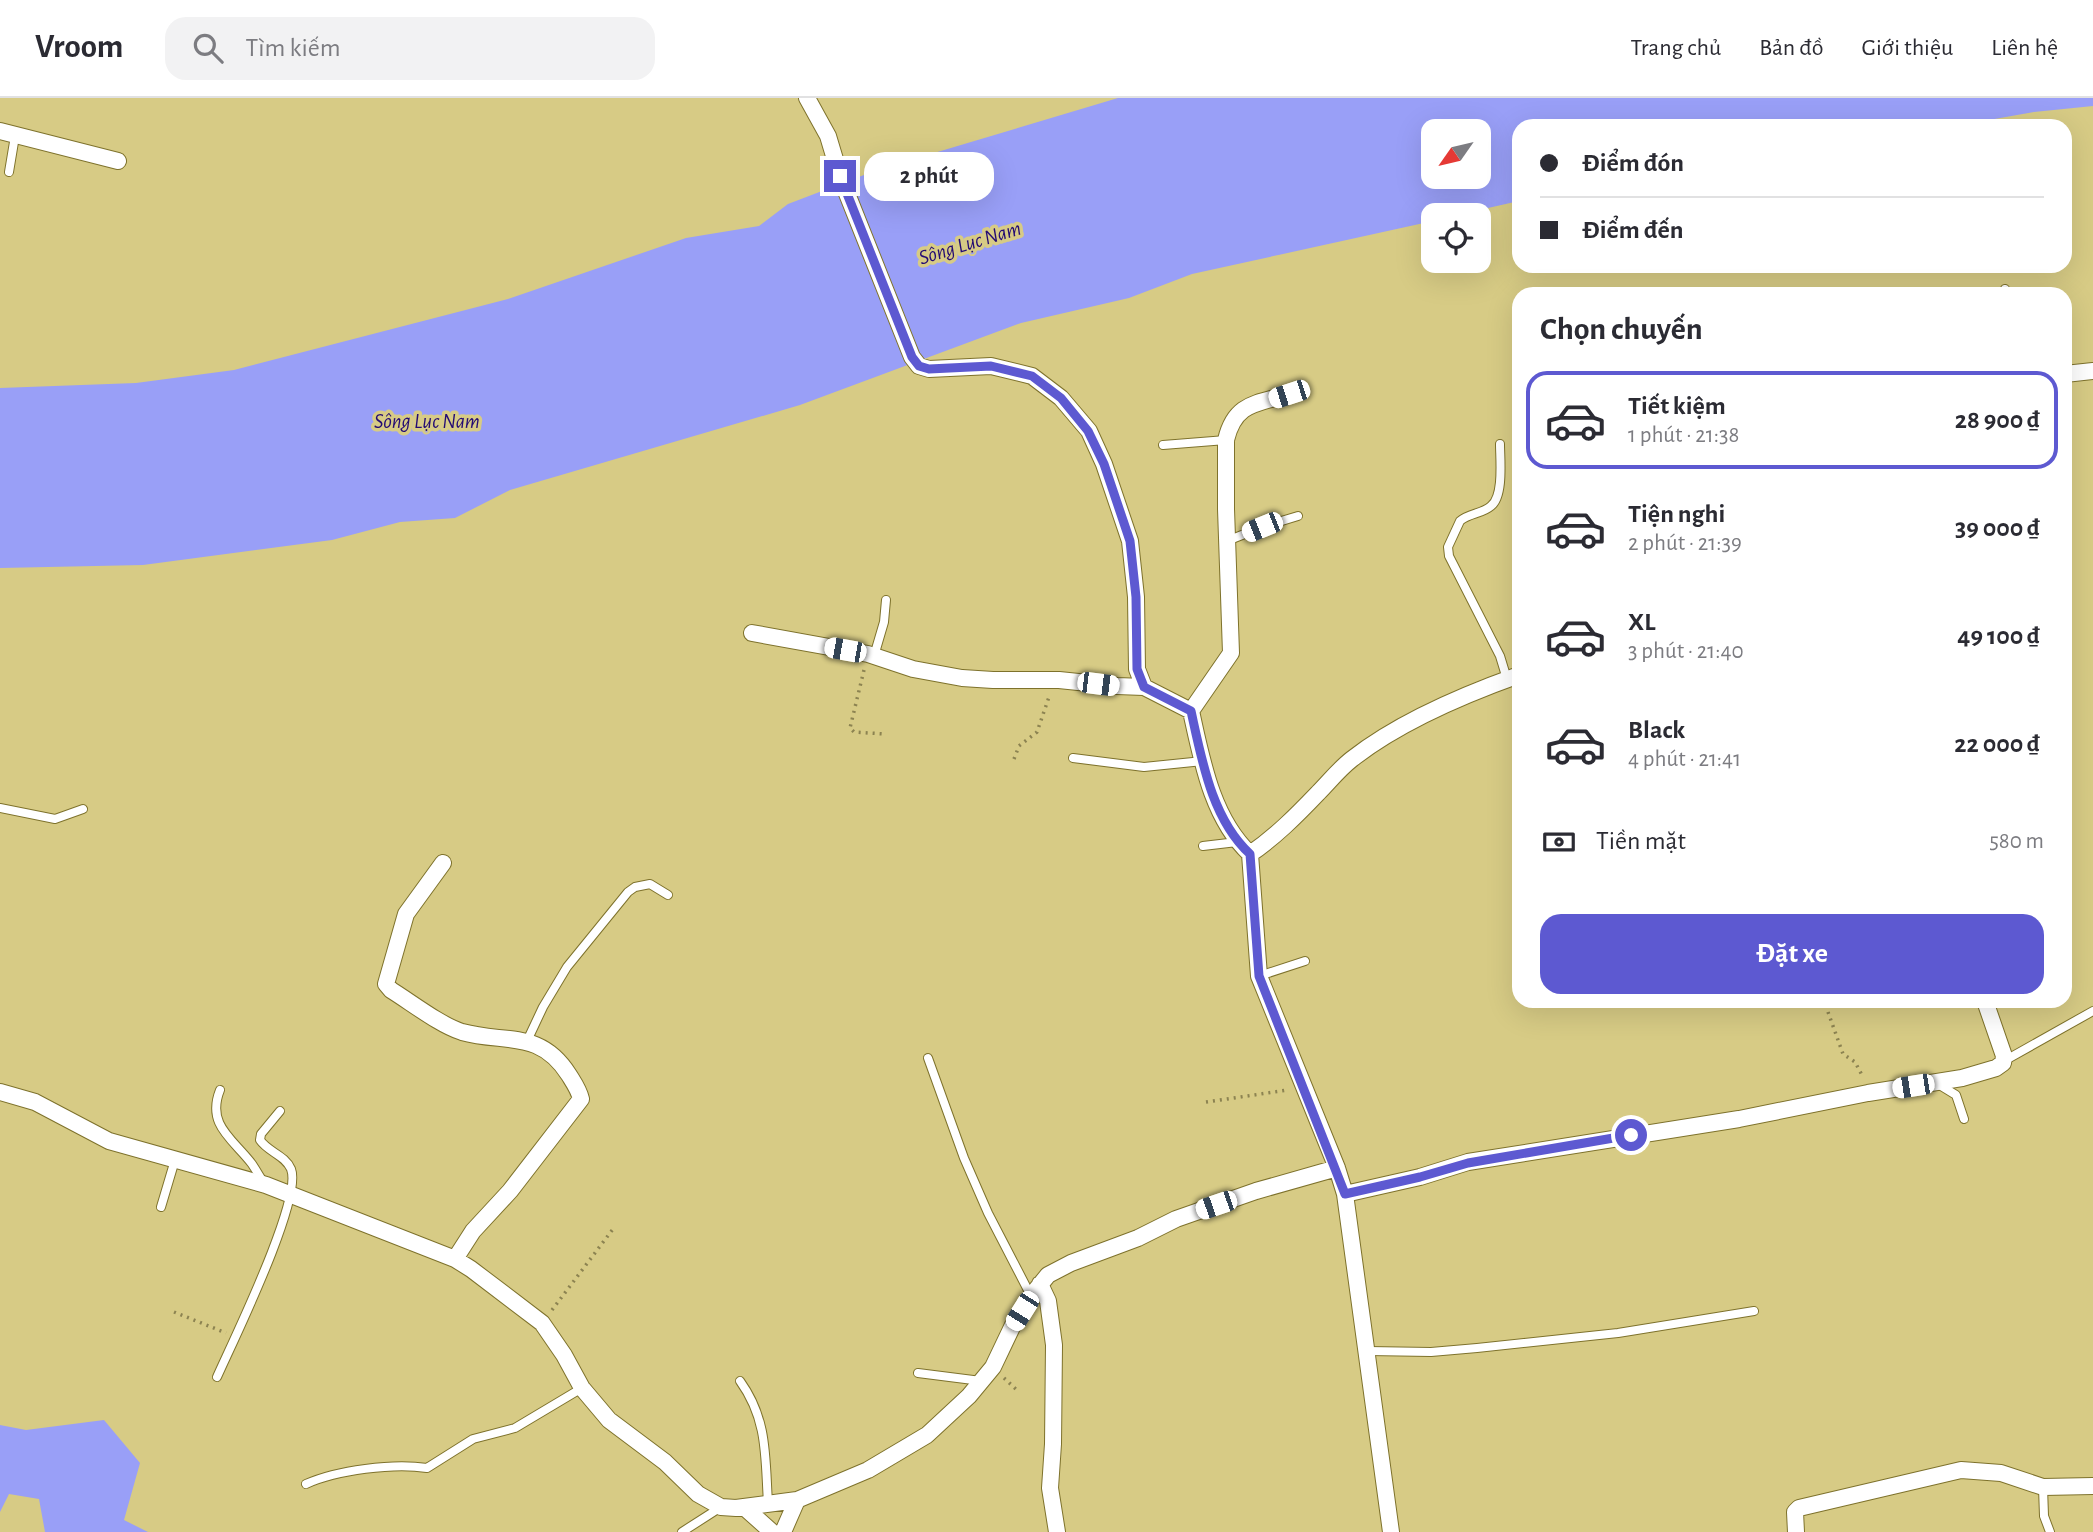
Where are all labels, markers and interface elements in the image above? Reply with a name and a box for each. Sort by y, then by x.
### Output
search box [165,17,655,80]
icon: search [189,29,227,67]
text: Vroom [35,31,123,64]
text: Tìm kiếm [245,35,341,61]
text: Trang chủ [1631,36,1721,60]
text: Bản đồ [1759,36,1823,60]
text: Giới thiệu [1861,36,1953,60]
text: Liên hệ [1991,36,2058,60]
north arrow [1421,119,1491,189]
map controls [1421,119,1491,273]
text: Điểm đón [1582,150,1684,176]
callout: 2 phút [864,152,994,200]
route end [824,160,856,192]
text: 2 phút [900,165,958,188]
button: locate [1421,203,1491,273]
water label: Sông Lục Nam [916,217,1024,269]
text: Điểm đến [1582,217,1683,243]
text: Chọn chuyến [1540,313,1703,345]
car [1266,378,1313,410]
icon: car [1544,389,1607,452]
text: Tiết kiệm [1628,393,1726,419]
text: 28 900 ₫ [1955,407,2040,433]
water label: Sông Lục Nam [374,411,480,432]
text: 1 phút · 21:38 [1628,424,1739,447]
icon: car [1544,497,1607,560]
text: Tiện nghi [1628,501,1725,527]
car [1239,509,1286,545]
text: 39 000 ₫ [1955,515,2040,541]
text: 2 phút · 21:39 [1628,532,1742,555]
icon: car [1544,605,1607,668]
text: XL [1628,609,1655,635]
text: 49 100 ₫ [1957,623,2040,649]
car [823,636,868,664]
text: 3 phút · 21:40 [1628,640,1744,663]
car [1076,671,1121,697]
icon: car [1544,713,1607,776]
text: Black [1628,717,1685,743]
text: 22 000 ₫ [1954,731,2040,757]
text: 4 phút · 21:41 [1628,748,1741,771]
icon: cash [1540,823,1578,861]
text: Tiền mặt [1596,828,1686,854]
text: 580 m [1989,830,2044,853]
button: Đặt xe [1540,914,2044,994]
car [1891,1072,1936,1100]
route start [1615,1119,1647,1151]
car [1193,1188,1240,1222]
car [1002,1288,1043,1334]

